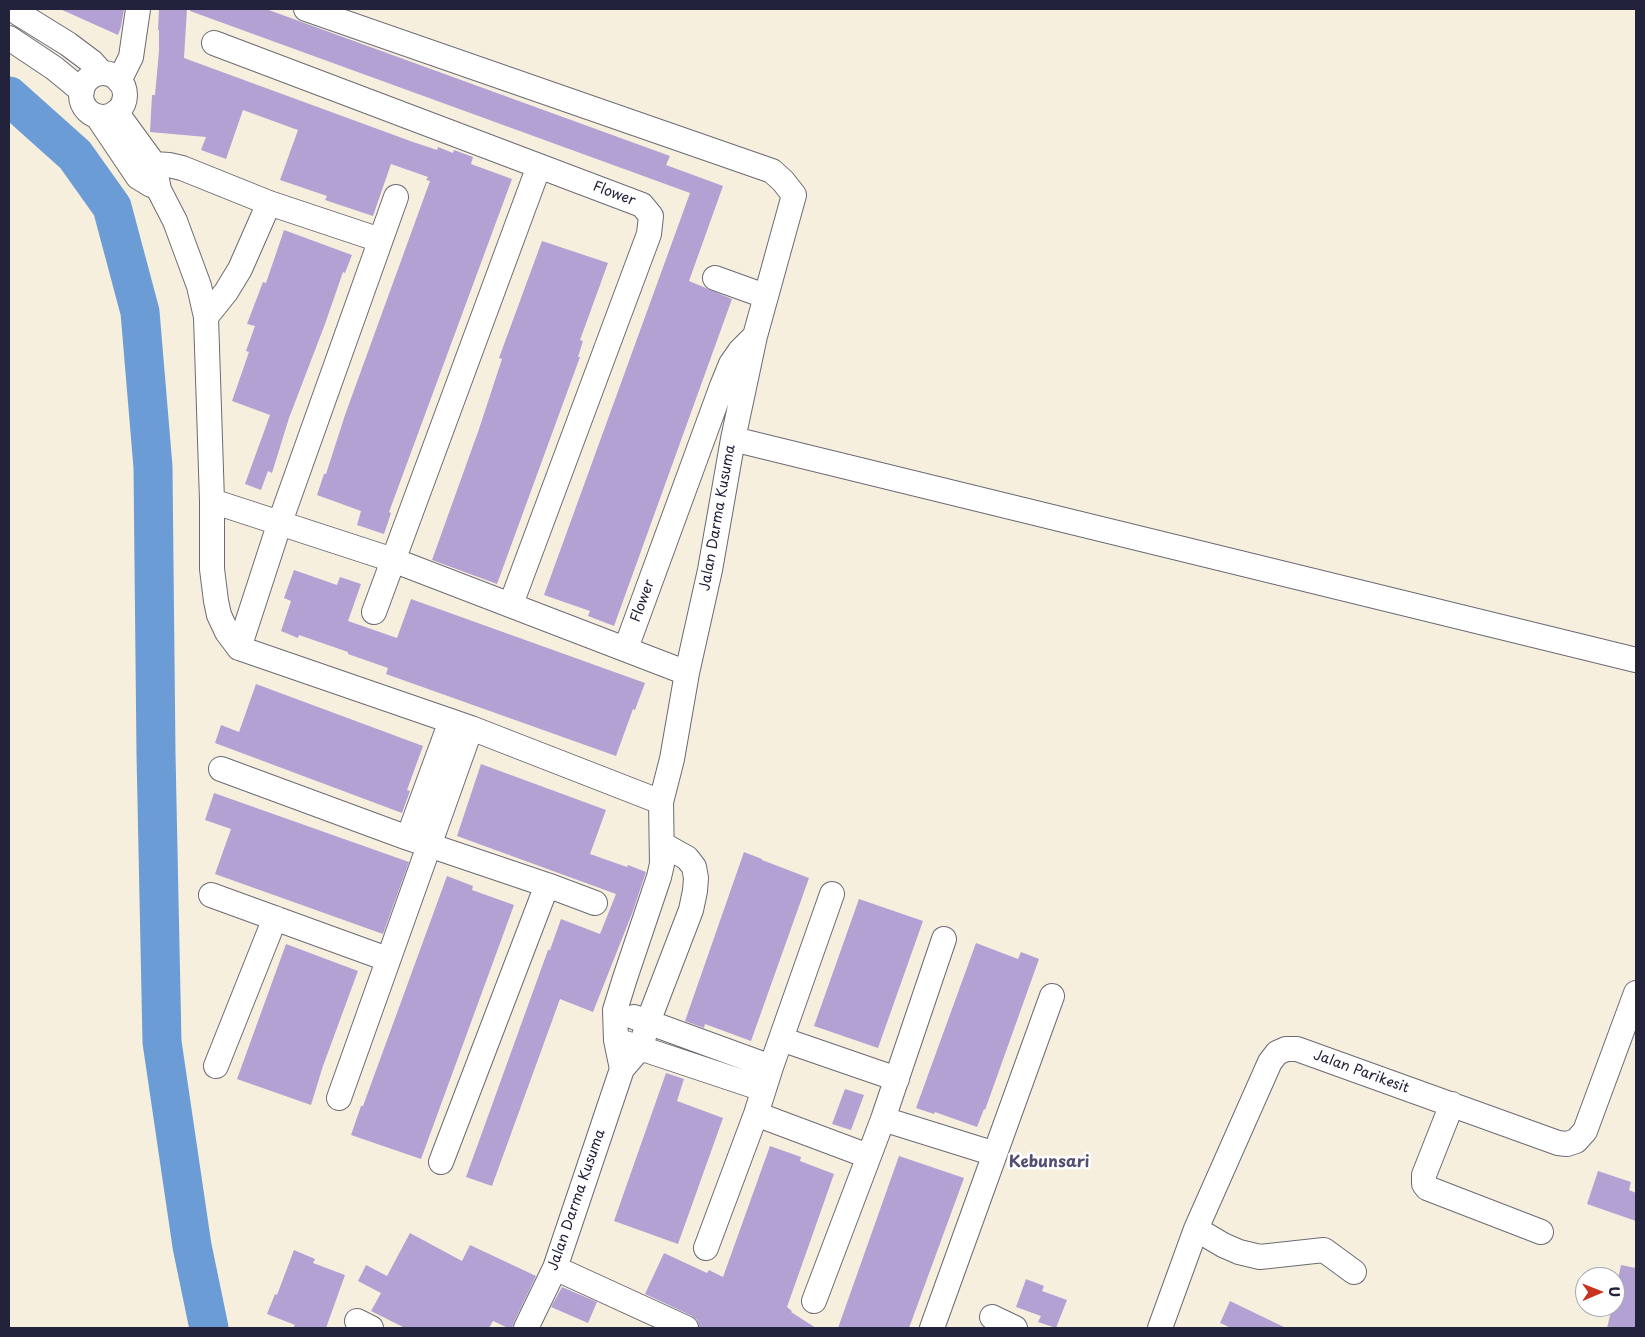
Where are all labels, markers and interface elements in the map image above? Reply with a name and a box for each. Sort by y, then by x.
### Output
street label: Flower [590,178,638,210]
street label: Jalan Darma Kusuma [697,444,739,592]
street label: Flower [628,577,658,625]
street label: Jalan Parikesit [1311,1047,1411,1097]
street label: Jalan Darma Kusuma [545,1127,609,1273]
district label: Kebunsari [1009,1153,1089,1173]
north arrow [1575,1267,1625,1317]
text: U [1604,1286,1625,1297]

